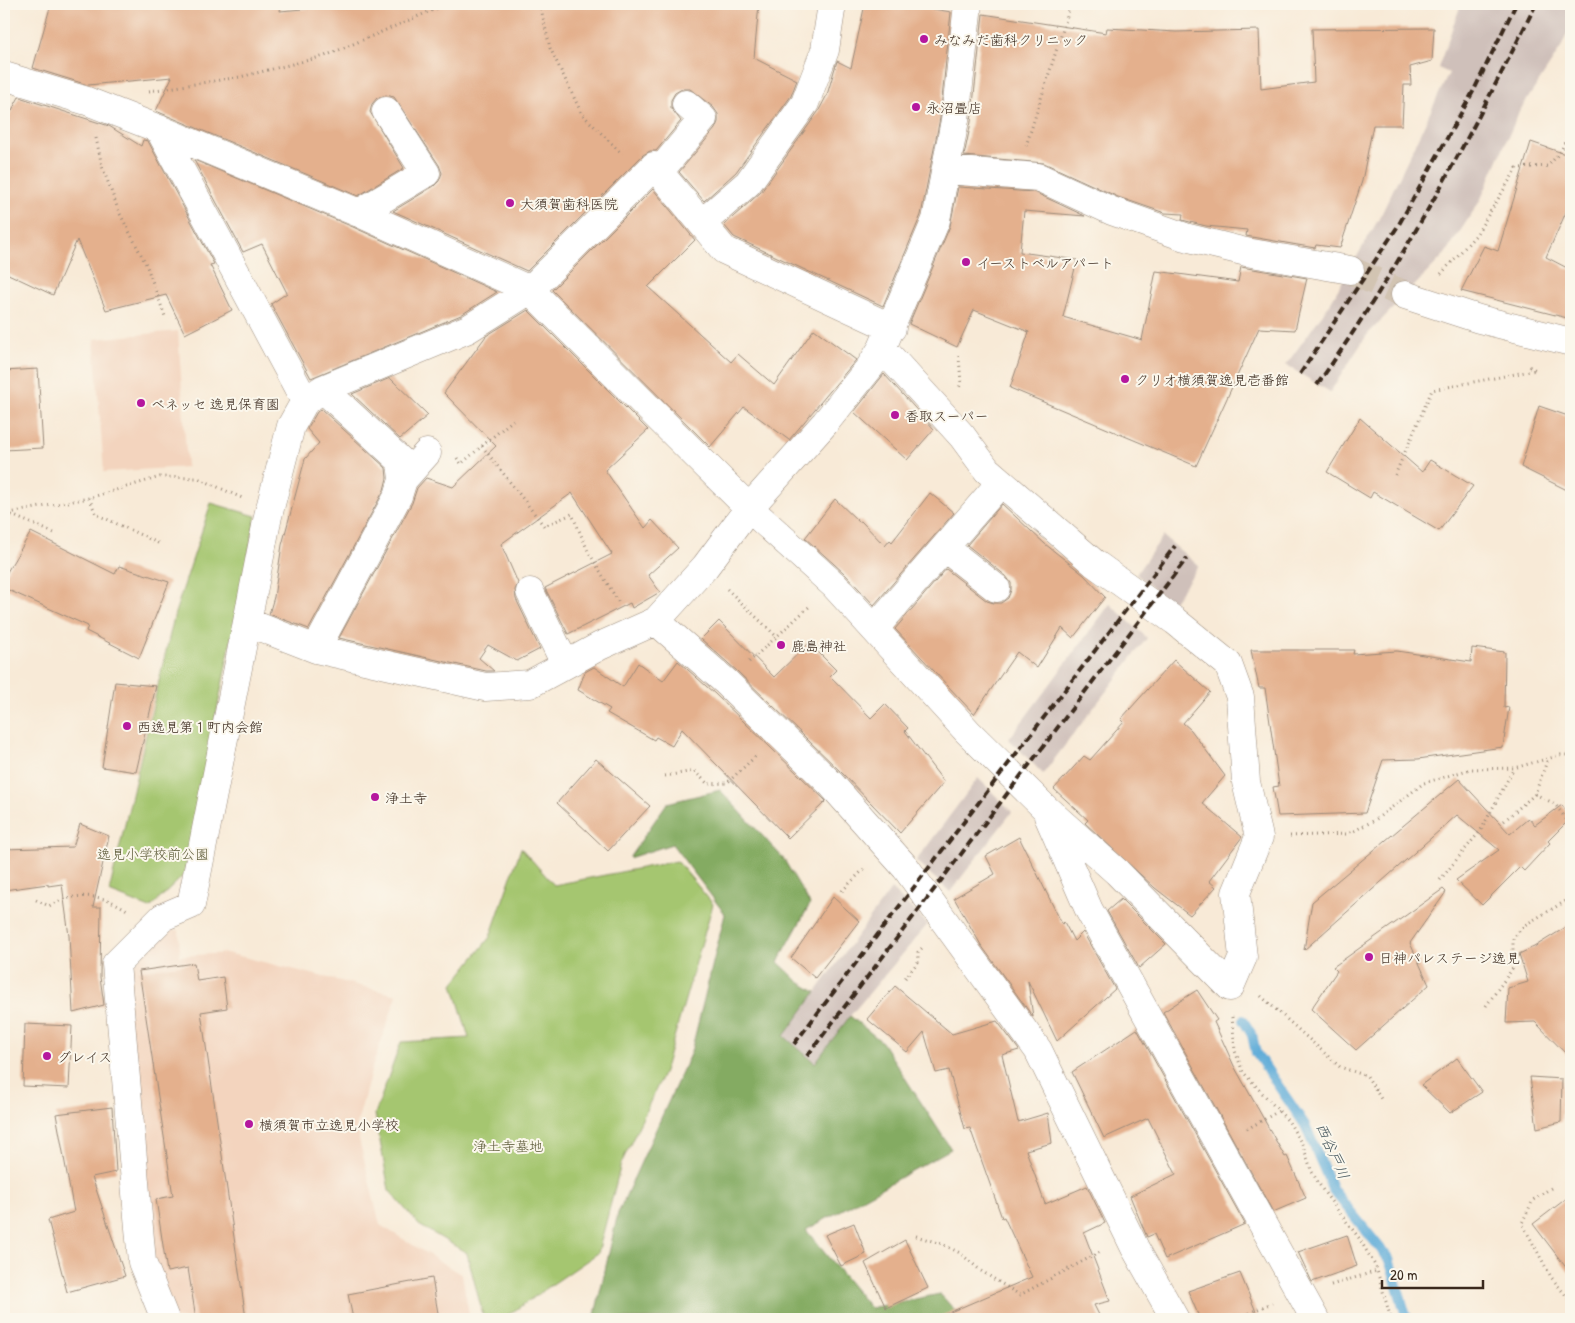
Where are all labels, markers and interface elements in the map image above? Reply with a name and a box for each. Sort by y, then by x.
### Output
place label: みなみだ歯科クリニック [934,30,1088,49]
marker: みなみだ歯科クリニック [918,33,930,45]
place label: 永沼畳店 [926,98,982,117]
marker: 永沼畳店 [910,101,922,113]
place label: 大須賀歯科医院 [520,194,618,213]
marker: 大須賀歯科医院 [504,197,516,209]
place label: イーストベルアパート [976,253,1114,272]
marker: イーストベルアパート [960,256,972,268]
place label: クリオ横須賀逸見壱番館 [1135,370,1289,389]
marker: クリオ横須賀逸見壱番館 [1119,373,1131,385]
place label: ベネッセ 逸見保育園 [151,394,280,413]
marker: ベネッセ 逸見保育園 [135,397,147,409]
place label: 香取スーパー [905,406,988,425]
marker: 香取スーパー [889,409,901,421]
place label: 鹿島神社 [791,636,847,655]
marker: 鹿島神社 [775,639,787,651]
place label: 西逸見第１町内会館 [137,717,263,736]
marker: 西逸見第１町内会館 [121,720,133,732]
place label: 浄土寺 [385,788,427,807]
marker: 浄土寺 [369,791,381,803]
park label: 逸見小学校前公園 [97,844,209,863]
place label: 日神パレステージ逸見 [1379,948,1520,967]
marker: 日神パレステージ逸見 [1363,951,1375,963]
place label: グレイス [57,1047,112,1066]
marker: グレイス [41,1050,53,1062]
place label: 横須賀市立逸見小学校 [259,1115,399,1134]
marker: 横須賀市立逸見小学校 [243,1118,255,1130]
water label: 西谷戸川 [1311,1119,1355,1183]
park label: 浄土寺墓地 [473,1136,543,1155]
scale bar [1382,1258,1484,1290]
text: 20 m [1390,1264,1417,1285]

